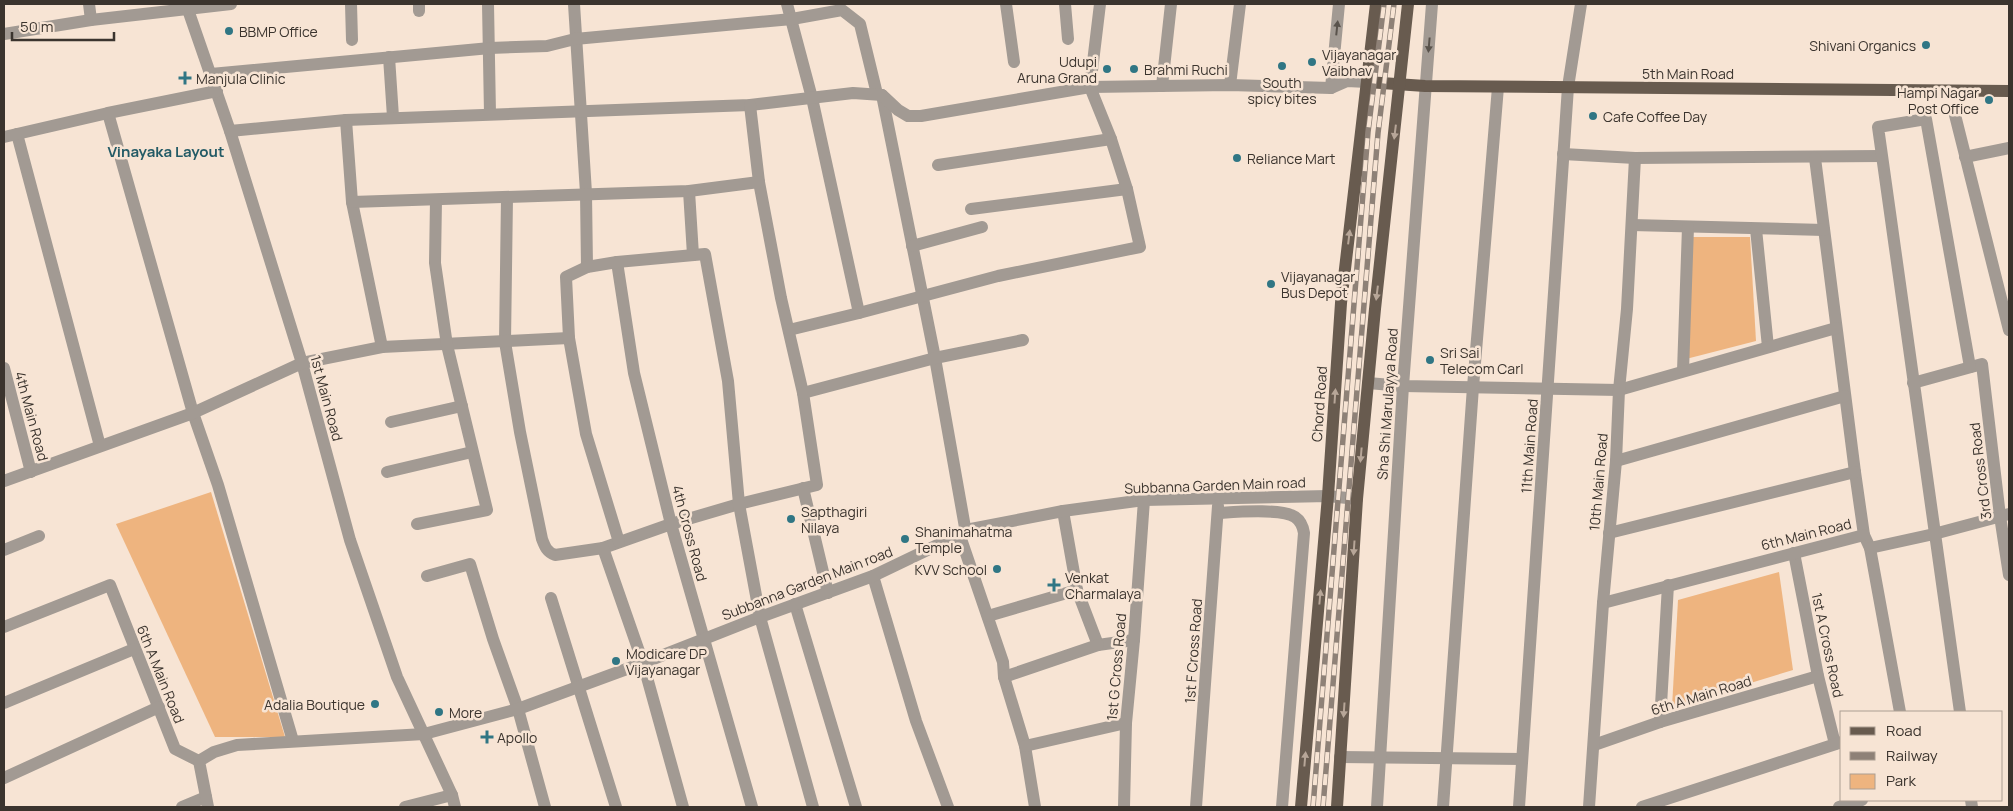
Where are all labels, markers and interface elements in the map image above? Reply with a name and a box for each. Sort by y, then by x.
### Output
scale bar [12,10,115,42]
text: 50 m [20,16,54,37]
one-way arrow [1333,20,1341,36]
place label: BBMP Office [239,22,318,41]
marker: BBMP Office [223,25,235,37]
place label: Shivani Organics [1809,36,1916,55]
one-way arrow [1424,37,1432,53]
marker: Shivani Organics [1920,39,1932,51]
place label: Vijayanagar Vaibhav [1322,45,1396,80]
place label: Udupi Aruna Grand [1017,52,1097,87]
marker: Vijayanagar Vaibhav [1306,56,1318,68]
place label: Brahmi Ruchi [1144,60,1228,79]
marker: South spicy bites [1276,60,1288,72]
marker: Udupi Aruna Grand [1101,63,1113,75]
marker: Brahmi Ruchi [1128,63,1140,75]
street label: 5th Main Road [1642,64,1734,83]
place label: Manjula Clinic [196,69,286,88]
marker: Manjula Clinic [178,71,192,85]
place label: South spicy bites [1248,73,1316,108]
place label: Hampi Nagar Post Office [1897,83,1979,118]
marker: Hampi Nagar Post Office [1983,94,1995,106]
place label: Cafe Coffee Day [1603,107,1708,126]
marker: Cafe Coffee Day [1587,110,1599,122]
one-way arrow [1391,124,1399,140]
district label: Vinayaka Layout [108,141,224,162]
place label: Reliance Mart [1247,149,1336,168]
marker: Reliance Mart [1231,152,1243,164]
one-way arrow [1345,229,1353,245]
place label: Vijayanagar Bus Depot [1281,267,1355,302]
marker: Vijayanagar Bus Depot [1265,278,1277,290]
one-way arrow [1373,286,1381,302]
street label: Sha Shi Marulayya Road [1372,327,1402,481]
place label: Sri Sai Telecom Carl [1440,343,1523,378]
street label: 1st Main Road [306,353,348,443]
marker: Sri Sai Telecom Carl [1424,354,1436,366]
street label: Chord Road [1307,366,1331,442]
street label: 4th Main Road [11,369,53,463]
one-way arrow [1331,388,1339,404]
street label: 11th Main Road [1516,398,1542,494]
street label: 3rd Cross Road [1965,421,1995,521]
street label: 10th Main Road [1584,432,1612,532]
one-way arrow [1357,447,1365,463]
street label: Subbanna Garden Main road [1124,472,1306,498]
street label: 4th Cross Road [668,483,712,583]
place label: Sapthagiri Nilaya [801,502,867,537]
marker: Sapthagiri Nilaya [785,513,797,525]
street label: 6th Main Road [1759,514,1853,554]
place label: Shanimahatma Temple [915,522,1012,557]
marker: Shanimahatma Temple [899,533,911,545]
one-way arrow [1349,540,1357,556]
street label: Subbanna Garden Main road [719,542,895,624]
place label: KVV School [914,560,987,579]
marker: KVV School [991,563,1003,575]
place label: Venkat Charmalaya [1065,568,1141,603]
marker: Venkat Charmalaya [1047,578,1061,592]
one-way arrow [1316,589,1324,605]
street label: 1st A Cross Road [1808,591,1848,699]
street label: 1st F Cross Road [1180,598,1206,704]
street label: 1st G Cross Road [1102,613,1130,721]
street label: 6th A Main Road [133,622,189,726]
place label: Modicare DP Vijayanagar [626,644,707,679]
marker: Modicare DP Vijayanagar [610,655,622,667]
street label: 6th A Main Road [1648,671,1754,719]
place label: Adalia Boutique [264,695,365,714]
marker: Adalia Boutique [369,698,381,710]
one-way arrow [1339,702,1347,718]
place label: More [449,703,482,722]
marker: More [433,706,445,718]
legend [1840,711,2003,801]
text: Road [1886,720,1922,741]
place label: Apollo [497,728,537,747]
marker: Apollo [481,731,493,743]
text: Railway [1886,745,1938,766]
one-way arrow [1302,750,1310,766]
text: Park [1886,770,1916,791]

